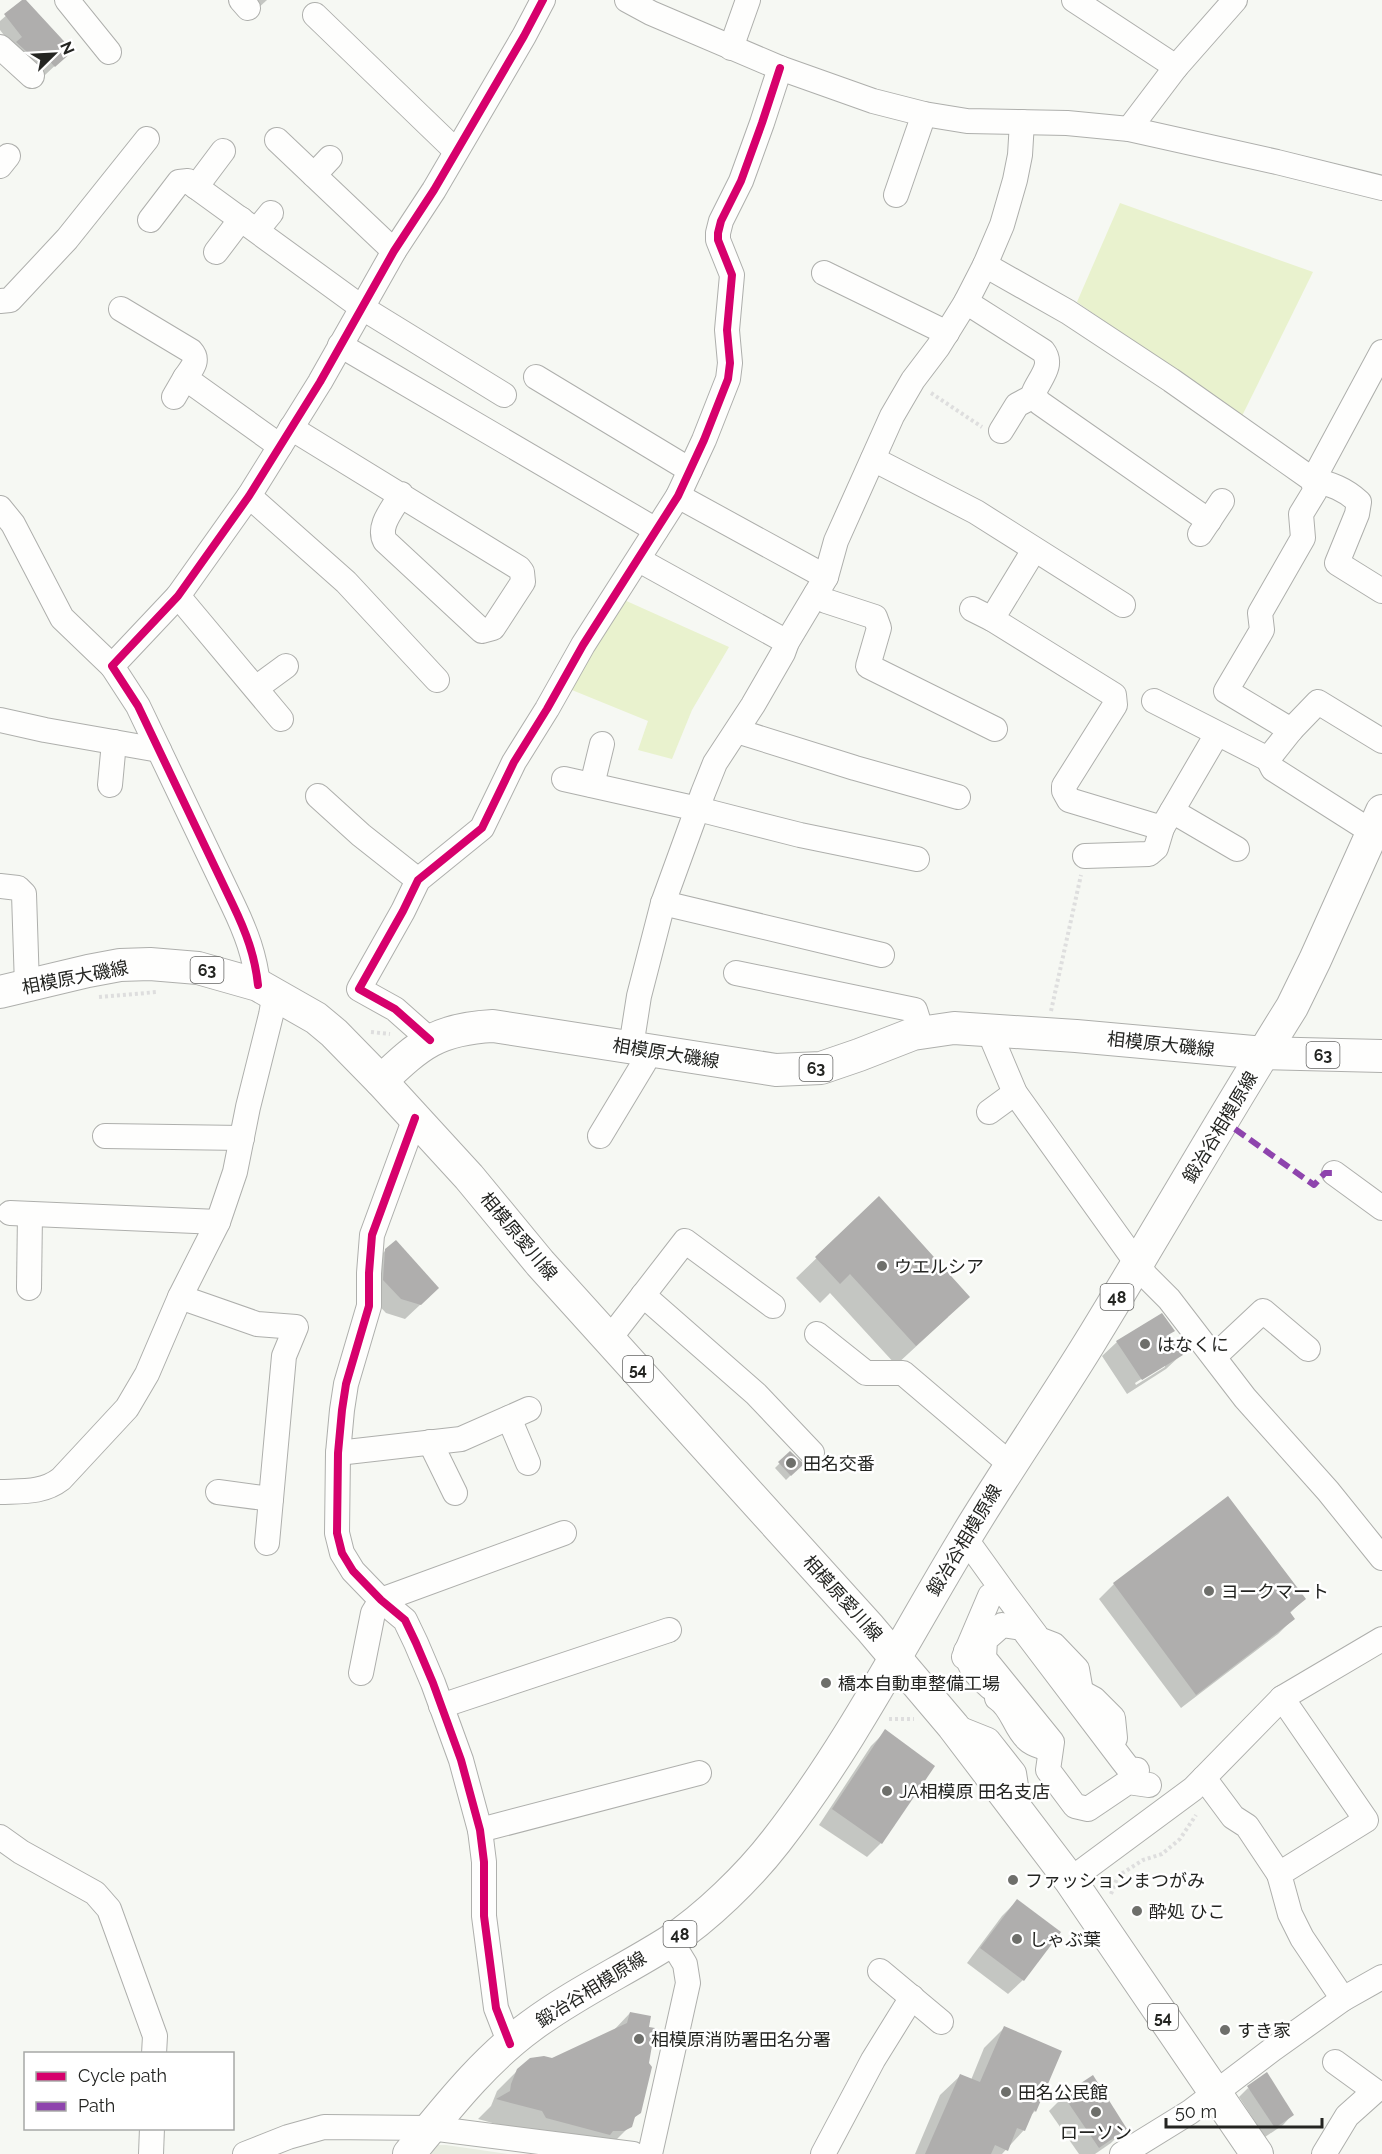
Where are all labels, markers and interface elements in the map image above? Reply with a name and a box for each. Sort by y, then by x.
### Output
north arrow [24,24,84,84]
text: N [56,39,78,58]
street label: 相模原大磯線 [20,956,130,998]
road number: 63 [190,957,224,983]
street label: 相模原大磯線 [1106,1028,1216,1060]
street label: 相模原大磯線 [611,1034,721,1072]
road number: 63 [1306,1042,1340,1068]
road number: 63 [800,1055,832,1081]
street label: 鍛冶谷相模原線 [1179,1068,1261,1186]
street label: 相模原愛川線 [476,1188,562,1284]
place label: ウエルシア [894,1256,984,1277]
marker: ウエルシア [875,1259,889,1273]
road number: 48 [1100,1284,1134,1310]
place label: はなくに [1157,1334,1229,1355]
marker: はなくに [1138,1337,1152,1351]
road number: 54 [623,1356,653,1382]
place label: 田名交番 [803,1453,875,1474]
marker: 田名交番 [784,1456,798,1470]
street label: 鍛冶谷相模原線 [923,1481,1005,1599]
street label: 相模原愛川線 [799,1551,887,1645]
place label: ヨークマート [1221,1581,1329,1602]
marker: ヨークマート [1202,1584,1216,1598]
place label: 橋本自動車整備工場 [838,1673,1000,1694]
marker: 橋本自動車整備工場 [819,1676,833,1690]
place label: JA相模原 田名支店 [899,1781,1050,1802]
marker: JA相模原 田名支店 [880,1784,894,1798]
place label: ファッションまつがみ [1025,1870,1205,1891]
marker: ファッションまつがみ [1006,1873,1020,1887]
place label: 酔処 ひこ [1149,1901,1226,1922]
marker: 酔処 ひこ [1130,1904,1144,1918]
road number: 48 [664,1921,696,1947]
place label: しゃぶ葉 [1029,1929,1101,1950]
marker: しゃぶ葉 [1010,1932,1024,1946]
street label: 鍛冶谷相模原線 [532,1947,650,2031]
road number: 54 [1148,2004,1178,2030]
place label: すき家 [1237,2020,1291,2041]
marker: すき家 [1218,2023,1232,2037]
place label: 相模原消防署田名分署 [651,2029,831,2050]
marker: 相模原消防署田名分署 [632,2032,646,2046]
legend [24,2052,234,2130]
text: Cycle path [78,2065,167,2086]
place label: 田名公民館 [1018,2082,1108,2103]
marker: 田名公民館 [999,2085,1013,2099]
scale bar [1166,2091,1322,2129]
text: Path [78,2095,115,2116]
text: 50 m [1175,2101,1217,2122]
marker: ローソン [1089,2105,1103,2119]
place label: ローソン [1060,2122,1132,2143]

